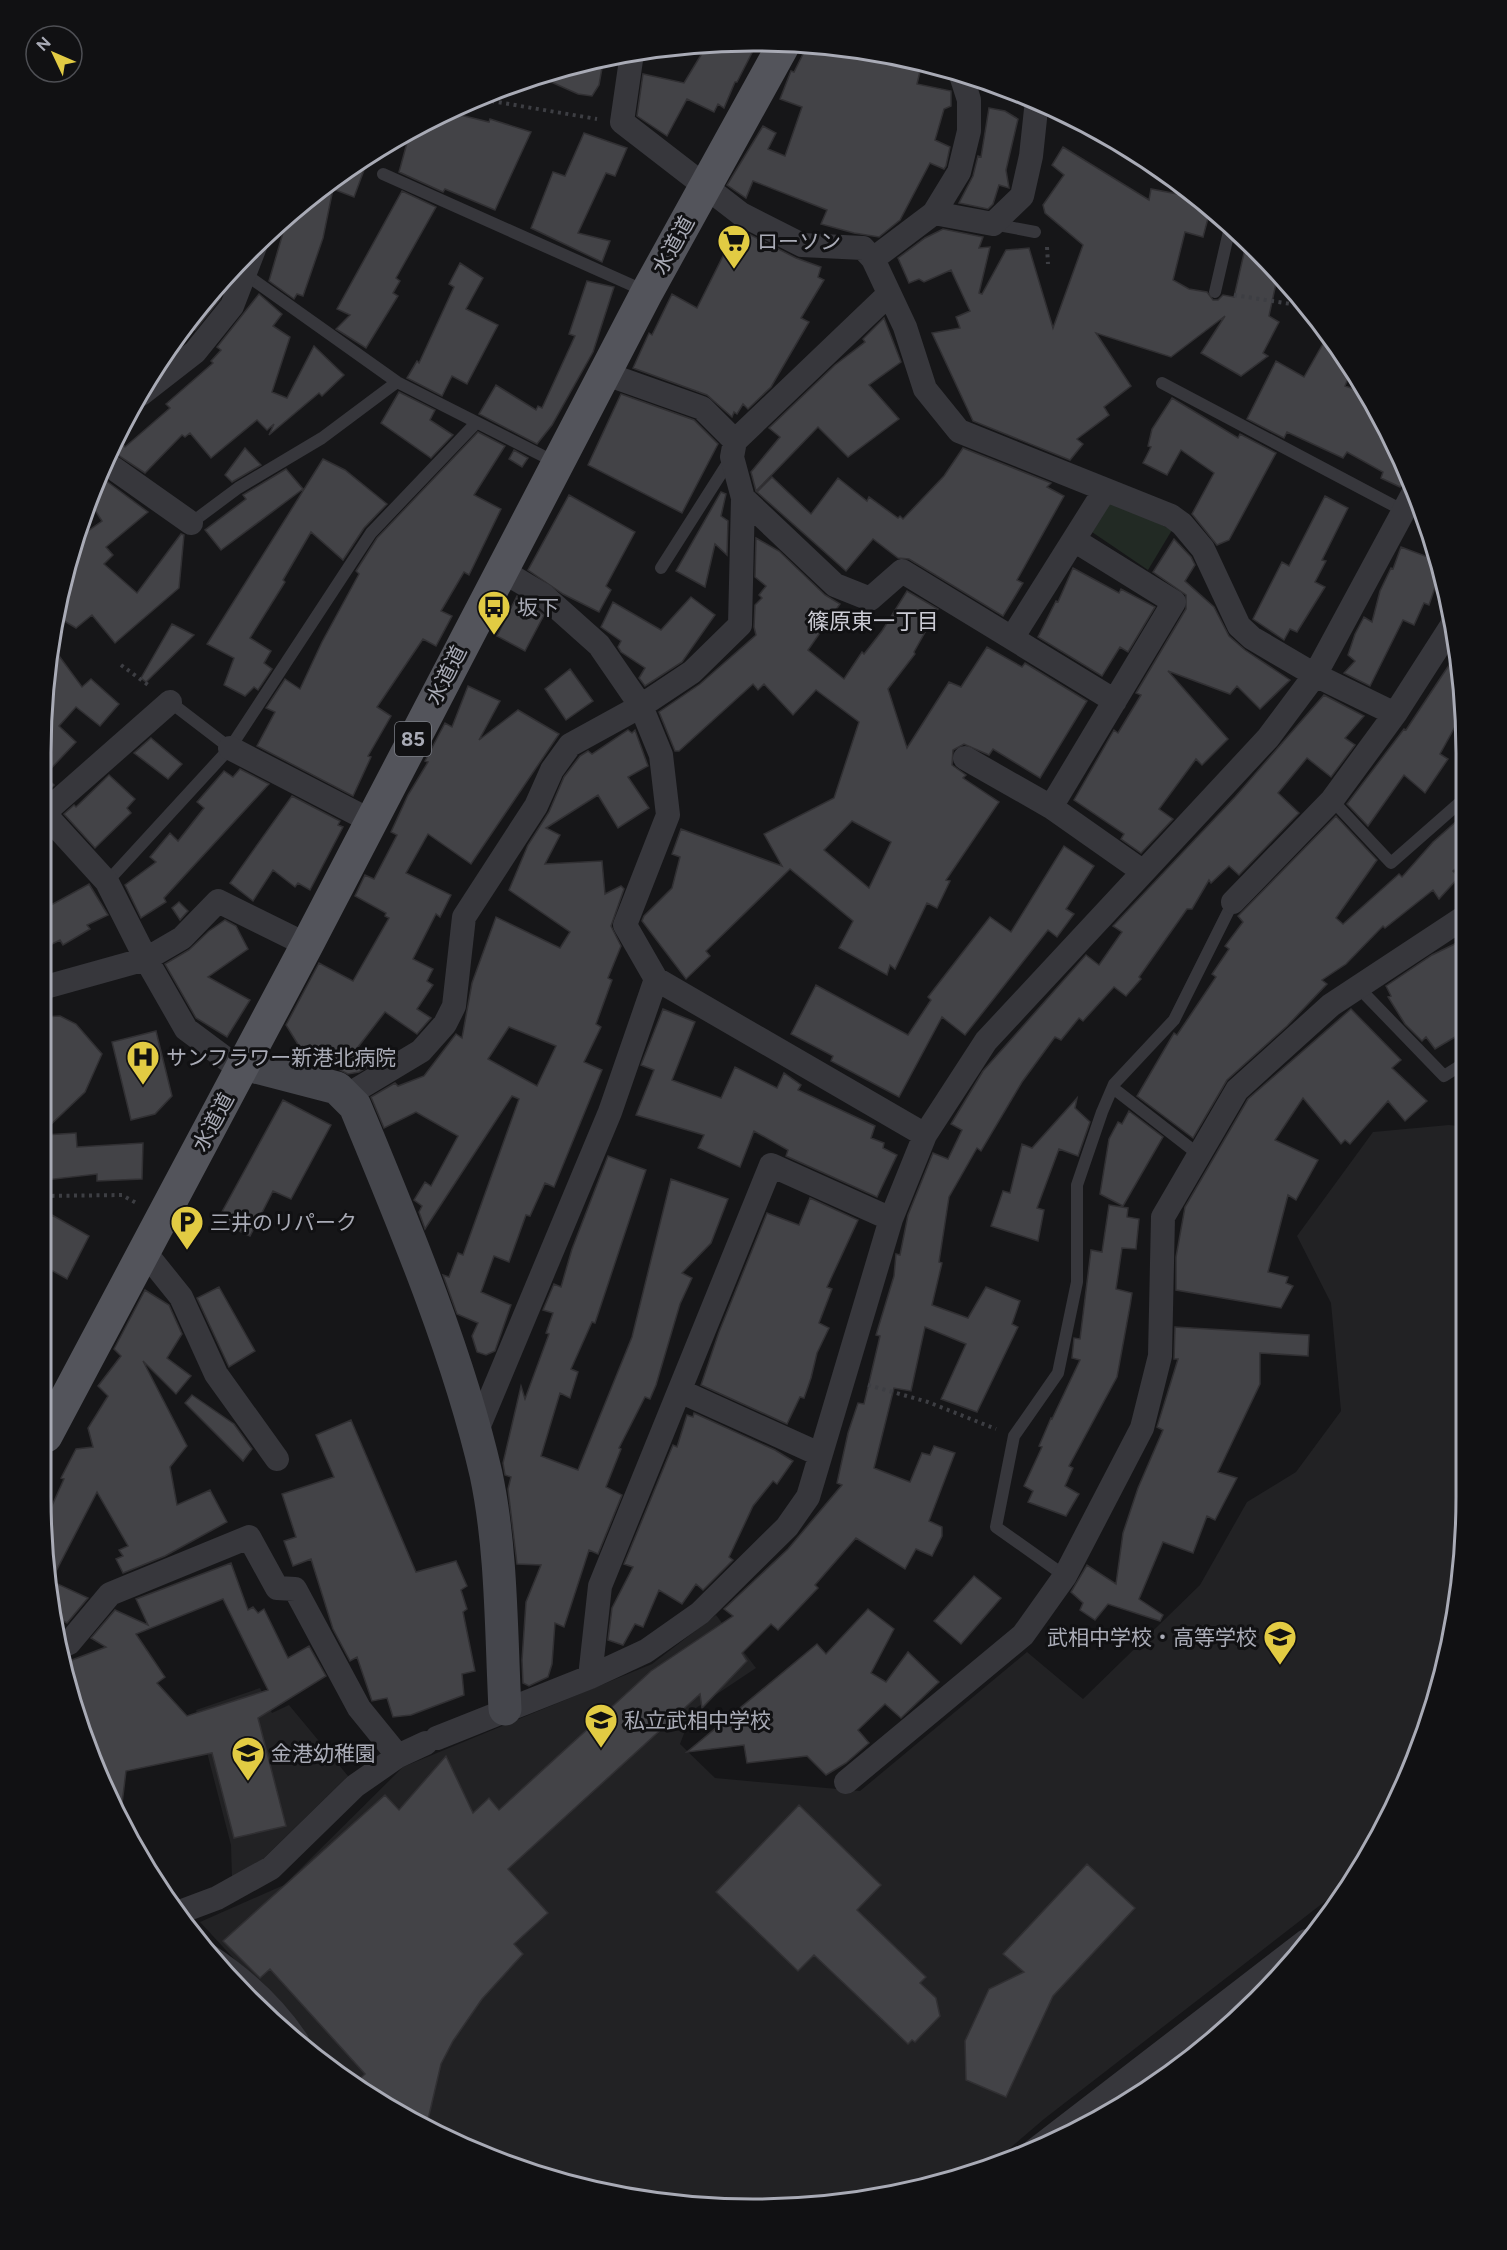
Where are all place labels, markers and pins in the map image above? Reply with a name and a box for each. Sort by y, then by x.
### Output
supermarket icon: ローソン [716,223,752,270]
place label: ローソン [757,229,841,254]
bus stop icon: 坂下 [476,589,512,636]
place label: 坂下 [517,595,559,620]
hospital icon: サンフラワー新港北病院 [125,1039,161,1086]
place label: サンフラワー新港北病院 [166,1045,396,1070]
parking icon: 三井のリパーク [169,1204,205,1251]
place label: 三井のリパーク [210,1210,357,1235]
school or university icon: 武相中学校・高等学校 [1262,1619,1298,1666]
place label: 武相中学校・高等学校 [1047,1625,1257,1650]
school or university icon: 私立武相中学校 [583,1702,619,1749]
place label: 私立武相中学校 [624,1708,771,1733]
school or university icon: 金港幼稚園 [230,1735,266,1782]
place label: 金港幼稚園 [271,1741,376,1766]

